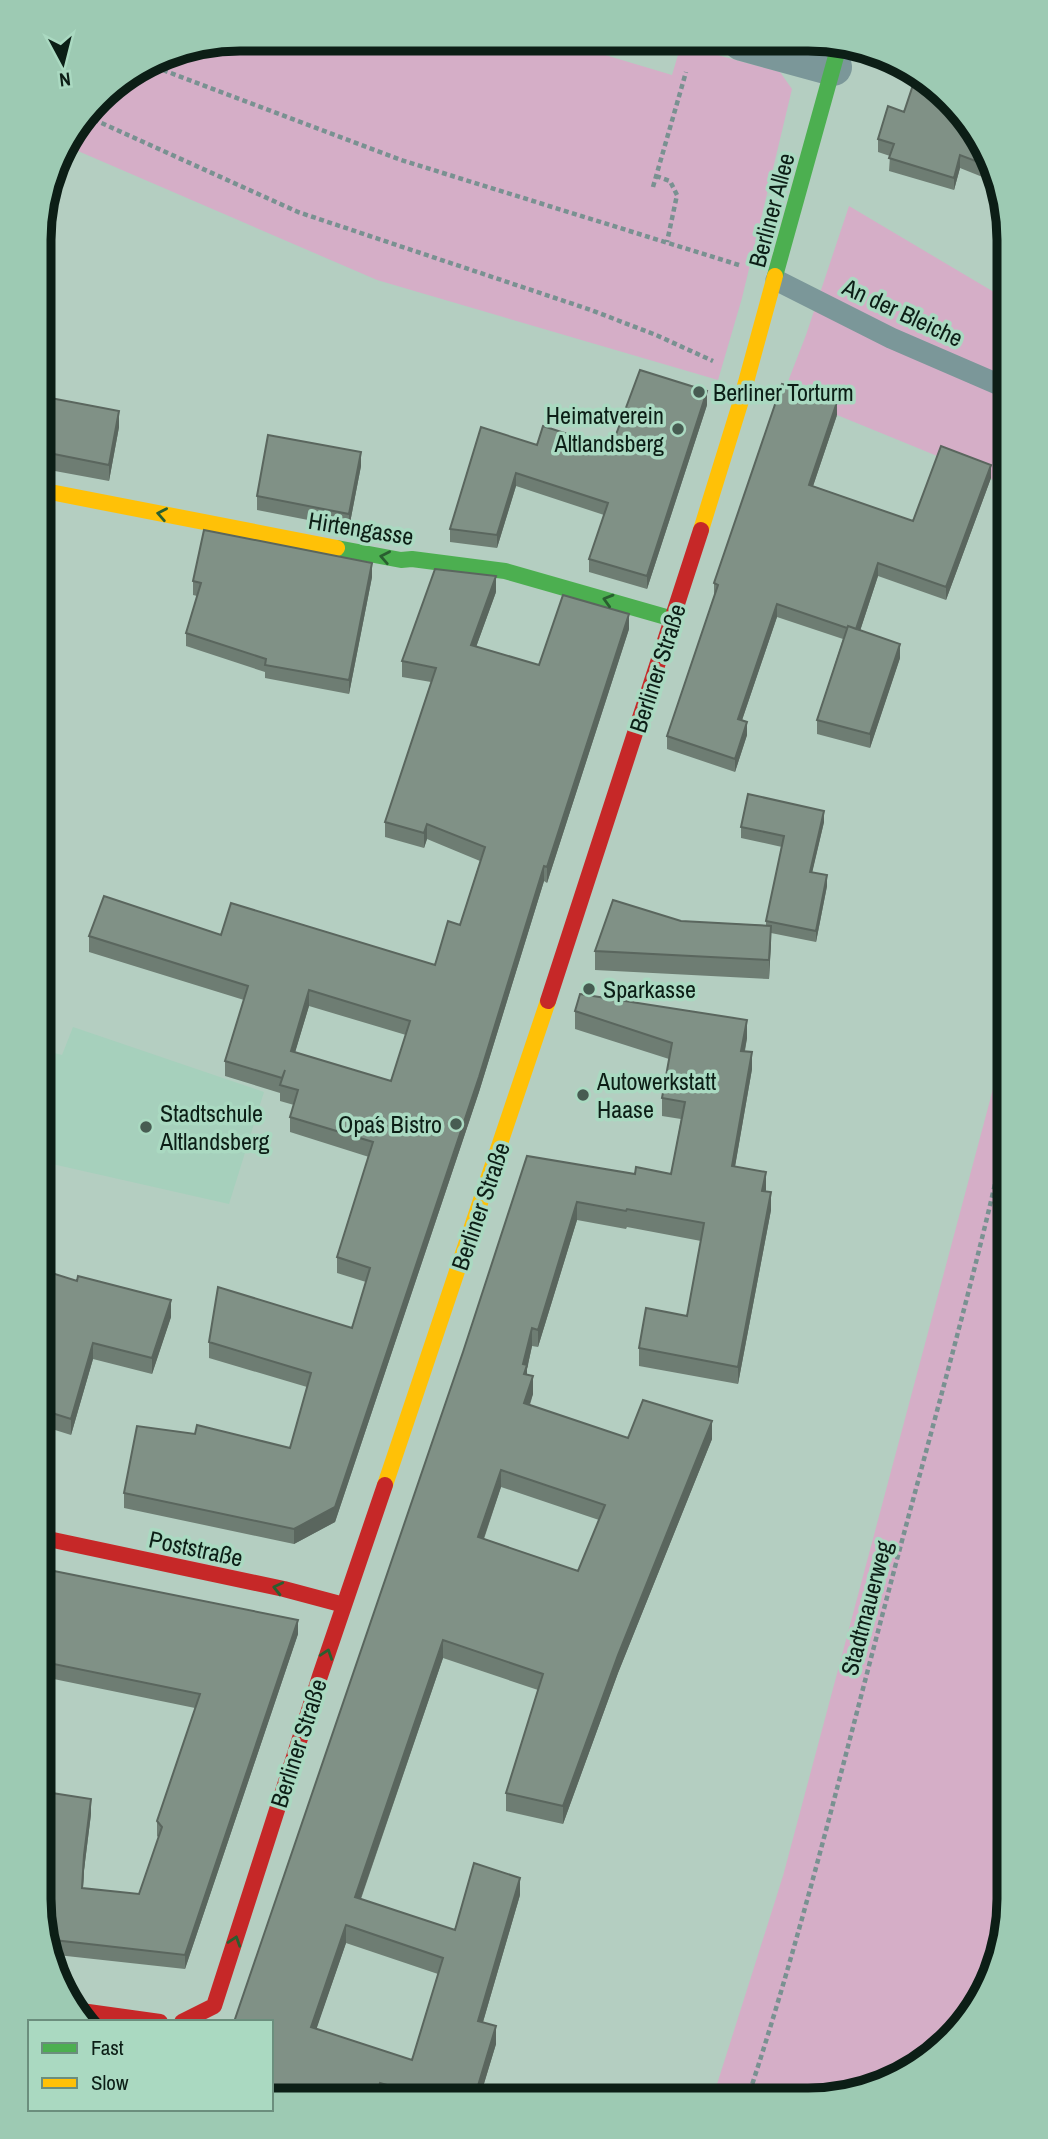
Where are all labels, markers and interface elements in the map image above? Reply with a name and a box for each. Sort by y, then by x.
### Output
north arrow [28,28,98,98]
text: N [58,66,72,93]
street label: Berliner Allee [740,149,802,271]
street label: An der Bleiche [837,270,968,354]
place label: Berliner Torturm [713,376,854,408]
marker: Berliner Torturm [691,384,707,400]
place label: Heimatverein Altlandsberg [546,399,664,459]
marker: Heimatverein Altlandsberg [670,421,686,437]
street label: Hirtengasse [306,504,416,552]
one-way arrow [156,507,168,522]
one-way arrow [379,550,391,565]
one-way arrow [602,593,614,608]
street label: Berliner Straße [621,600,693,736]
place label: Sparkasse [603,973,696,1005]
marker: Sparkasse [581,981,597,997]
place label: Autowerkstatt Haase [596,1065,717,1125]
marker: Autowerkstatt Haase [575,1087,591,1103]
place label: Stadtschule Altlandsberg [159,1097,269,1157]
place label: Opa´s Bistro [338,1108,442,1140]
marker: Opa´s Bistro [448,1116,464,1132]
marker: Stadtschule Altlandsberg [138,1119,154,1135]
street label: Berliner Straße [443,1138,517,1274]
street label: Poststraße [146,1522,246,1574]
street label: Stadtmauerweg [833,1537,899,1679]
one-way arrow [272,1582,284,1596]
one-way arrow [319,1649,333,1661]
street label: Berliner Straße [262,1675,334,1811]
one-way arrow [227,1935,241,1947]
legend [28,2020,273,2111]
text: Fast [91,2033,124,2062]
text: Slow [91,2068,129,2097]

